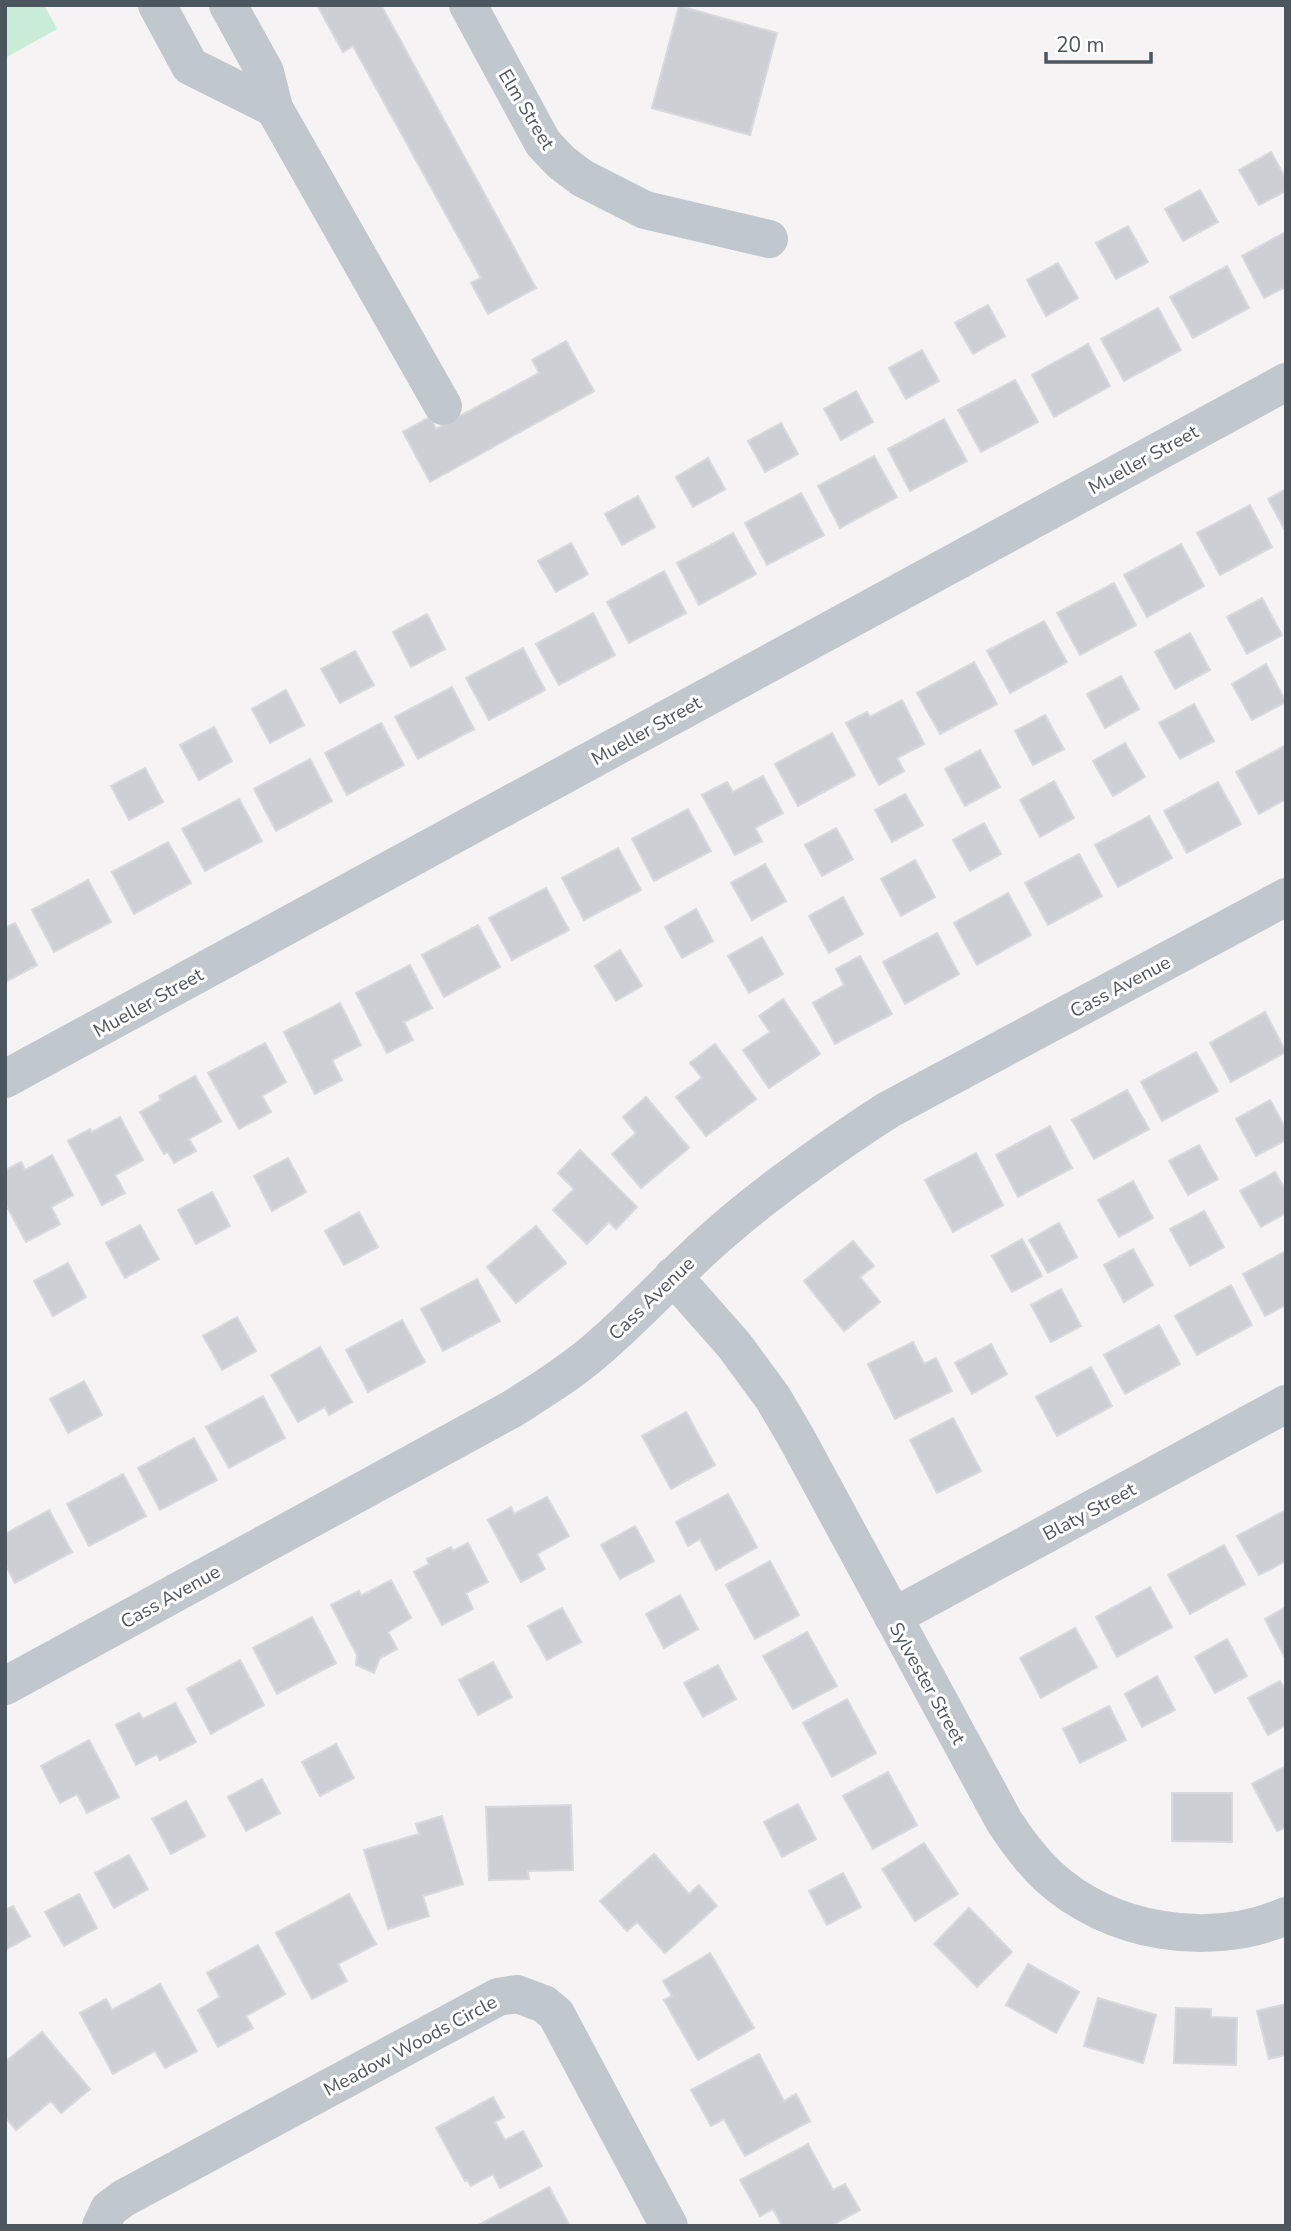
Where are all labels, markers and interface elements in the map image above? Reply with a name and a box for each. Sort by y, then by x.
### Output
scale bar [1046,21,1151,65]
text: 20 m [1056,31,1105,59]
street label: Elm Street [492,64,561,155]
street label: Mueller Street [1084,419,1203,501]
street label: Mueller Street [587,690,706,772]
street label: Cass Avenue [1066,949,1175,1024]
street label: Mueller Street [89,962,208,1044]
street label: Cass Avenue [603,1251,700,1346]
street label: Blaty Street [1038,1476,1141,1547]
street label: Cass Avenue [116,1559,225,1635]
street label: Sylvester Street [883,1618,972,1749]
street label: Meadow Woods Circle [319,1989,502,2103]

